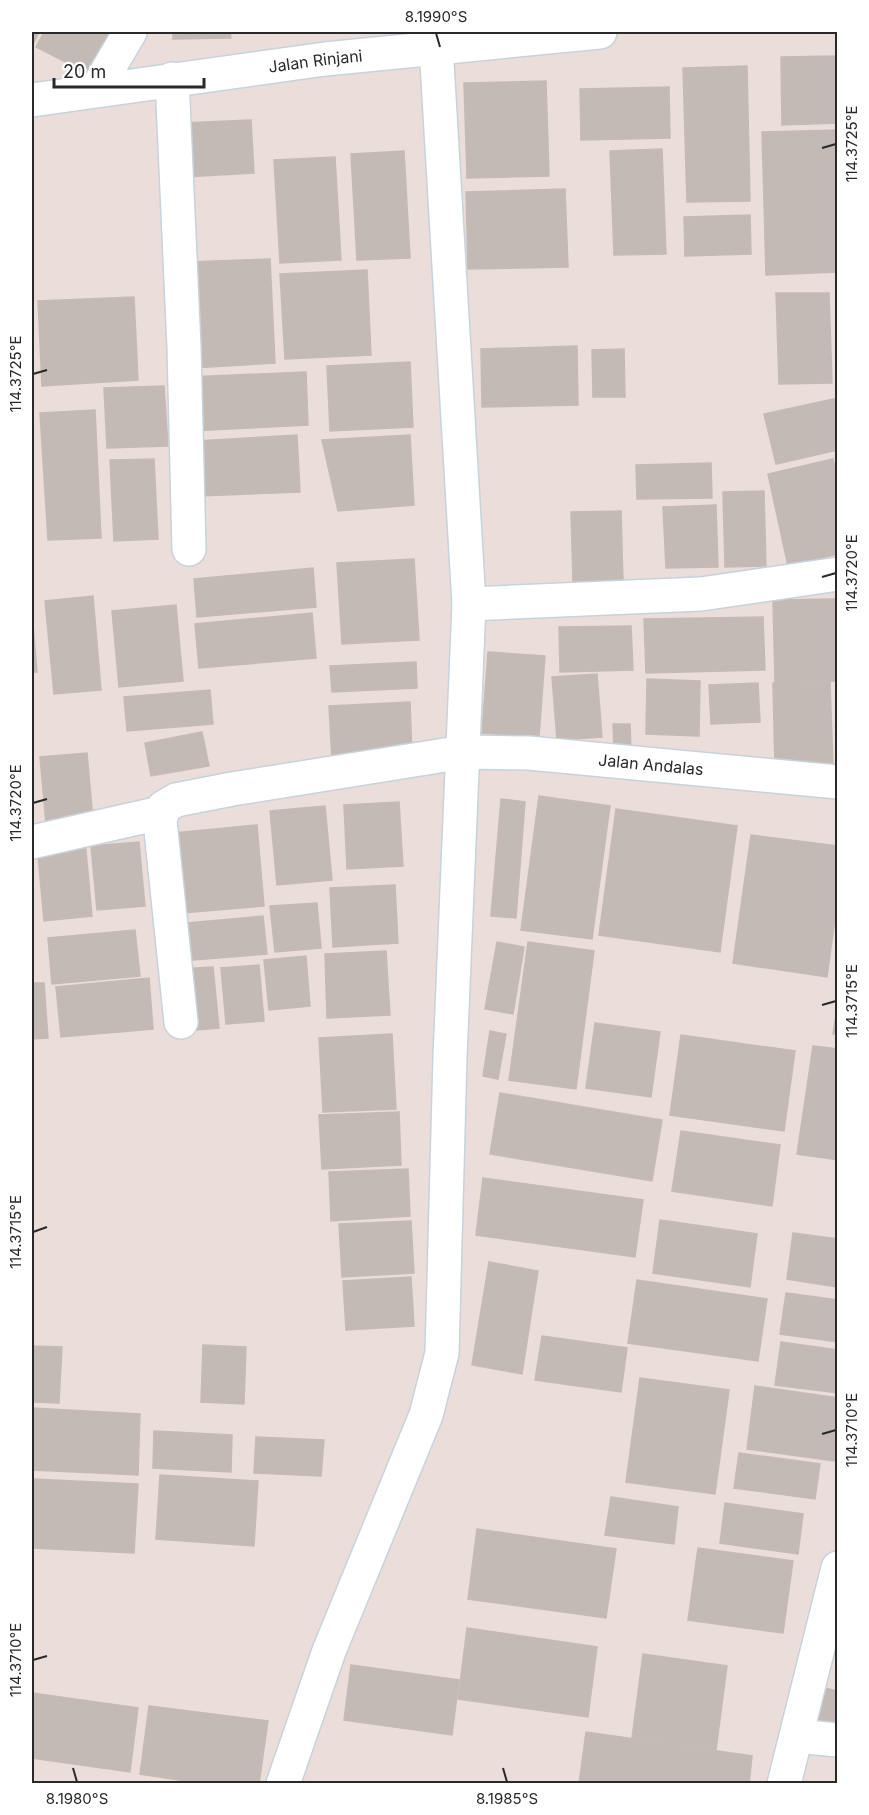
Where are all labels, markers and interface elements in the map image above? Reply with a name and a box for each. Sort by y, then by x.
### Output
text: 8.1990°S [405,7,467,26]
street label: Jalan Rinjani [267,45,363,77]
scale bar [54,51,204,89]
text: 20 m [63,61,106,82]
text: 114.3725°E [842,105,861,183]
text: 114.3725°E [6,335,25,413]
text: 114.3720°E [842,534,861,612]
street label: Jalan Andalas [597,750,704,779]
text: 114.3720°E [6,764,25,842]
text: 114.3715°E [842,964,861,1038]
text: 114.3715°E [6,1195,25,1269]
text: 114.3710°E [842,1393,861,1467]
text: 114.3710°E [6,1623,25,1697]
text: 8.1980°S [46,1789,108,1808]
text: 8.1985°S [476,1789,538,1808]

